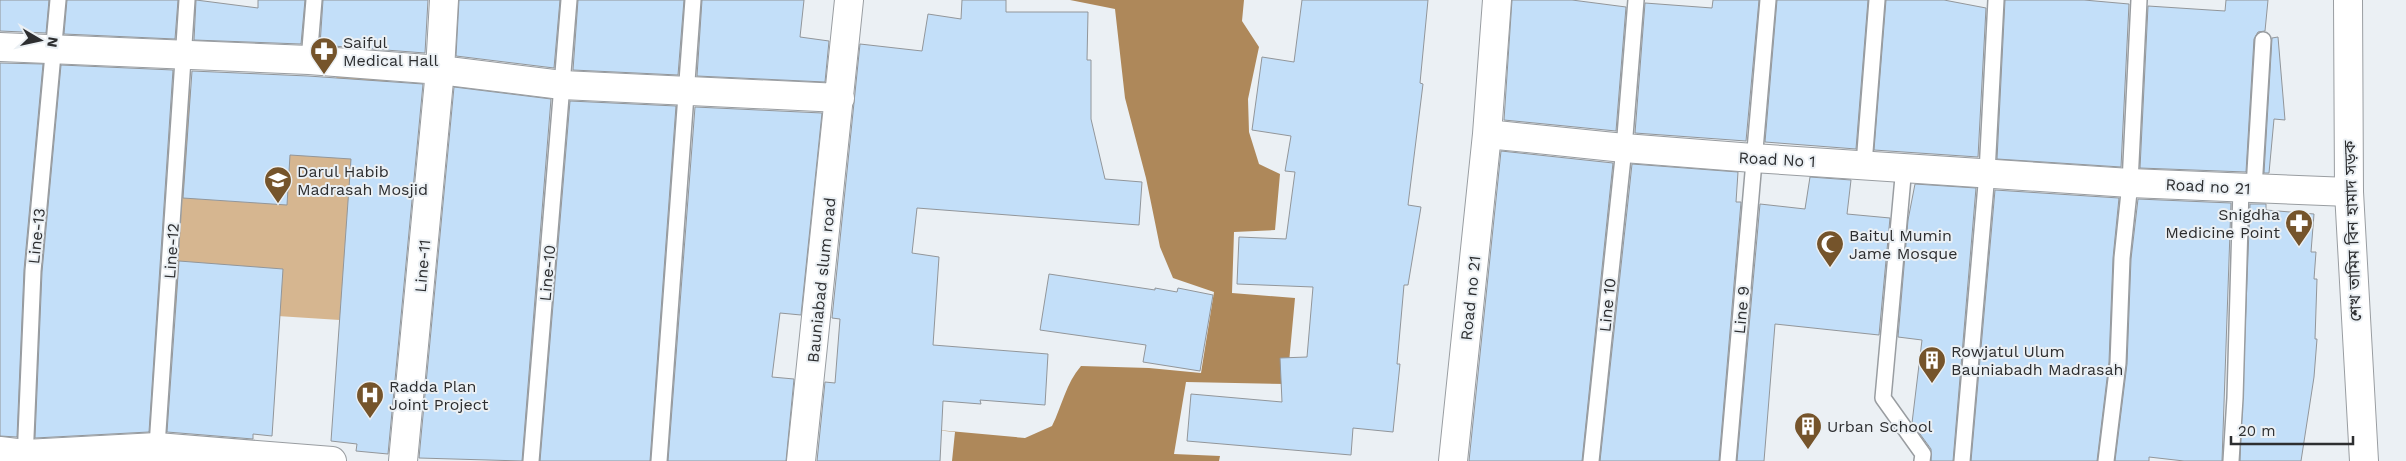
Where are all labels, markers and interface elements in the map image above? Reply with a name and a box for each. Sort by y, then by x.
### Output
north arrow [15,15,65,65]
place label: Saiful Medical Hall [343,33,438,70]
text: N [44,36,62,48]
pharmacy icon: Saiful Medical Hall [309,36,339,75]
street label: শেখ তামিম বিন হামাদ সড়ক [2340,139,2365,322]
street label: Road No 1 [1738,148,1816,171]
place label: Darul Habib Madrasah Mosjid [297,162,428,199]
school or university icon: Darul Habib Madrasah Mosjid [263,165,293,204]
street label: Road no 21 [2165,175,2251,198]
street label: Bauniabad slum road [803,196,840,364]
place label: Snigdha Medicine Point [2165,205,2280,242]
street label: Line-13 [24,207,49,265]
pharmacy icon: Snigdha Medicine Point [2284,208,2314,247]
street label: Line-12 [160,222,183,280]
place label: Baitul Mumin Jame Mosque [1849,226,1957,263]
mosque icon: Baitul Mumin Jame Mosque [1815,229,1845,268]
street label: Line-11 [411,239,434,293]
street label: Line-10 [536,244,559,302]
street label: Road no 21 [1457,255,1484,341]
street label: Line 10 [1595,277,1620,333]
street label: Line 9 [1730,285,1753,335]
place label: Rowjatul Ulum Bauniabadh Madrasah [1951,342,2123,379]
building icon: Rowjatul Ulum Bauniabadh Madrasah [1917,345,1947,384]
place label: Radda Plan Joint Project [389,377,489,414]
hospital icon: Radda Plan Joint Project [355,380,385,419]
building icon: Urban School [1793,411,1823,450]
scale bar [2231,414,2354,446]
place label: Urban School [1827,417,1933,436]
text: 20 m [2238,422,2276,440]

